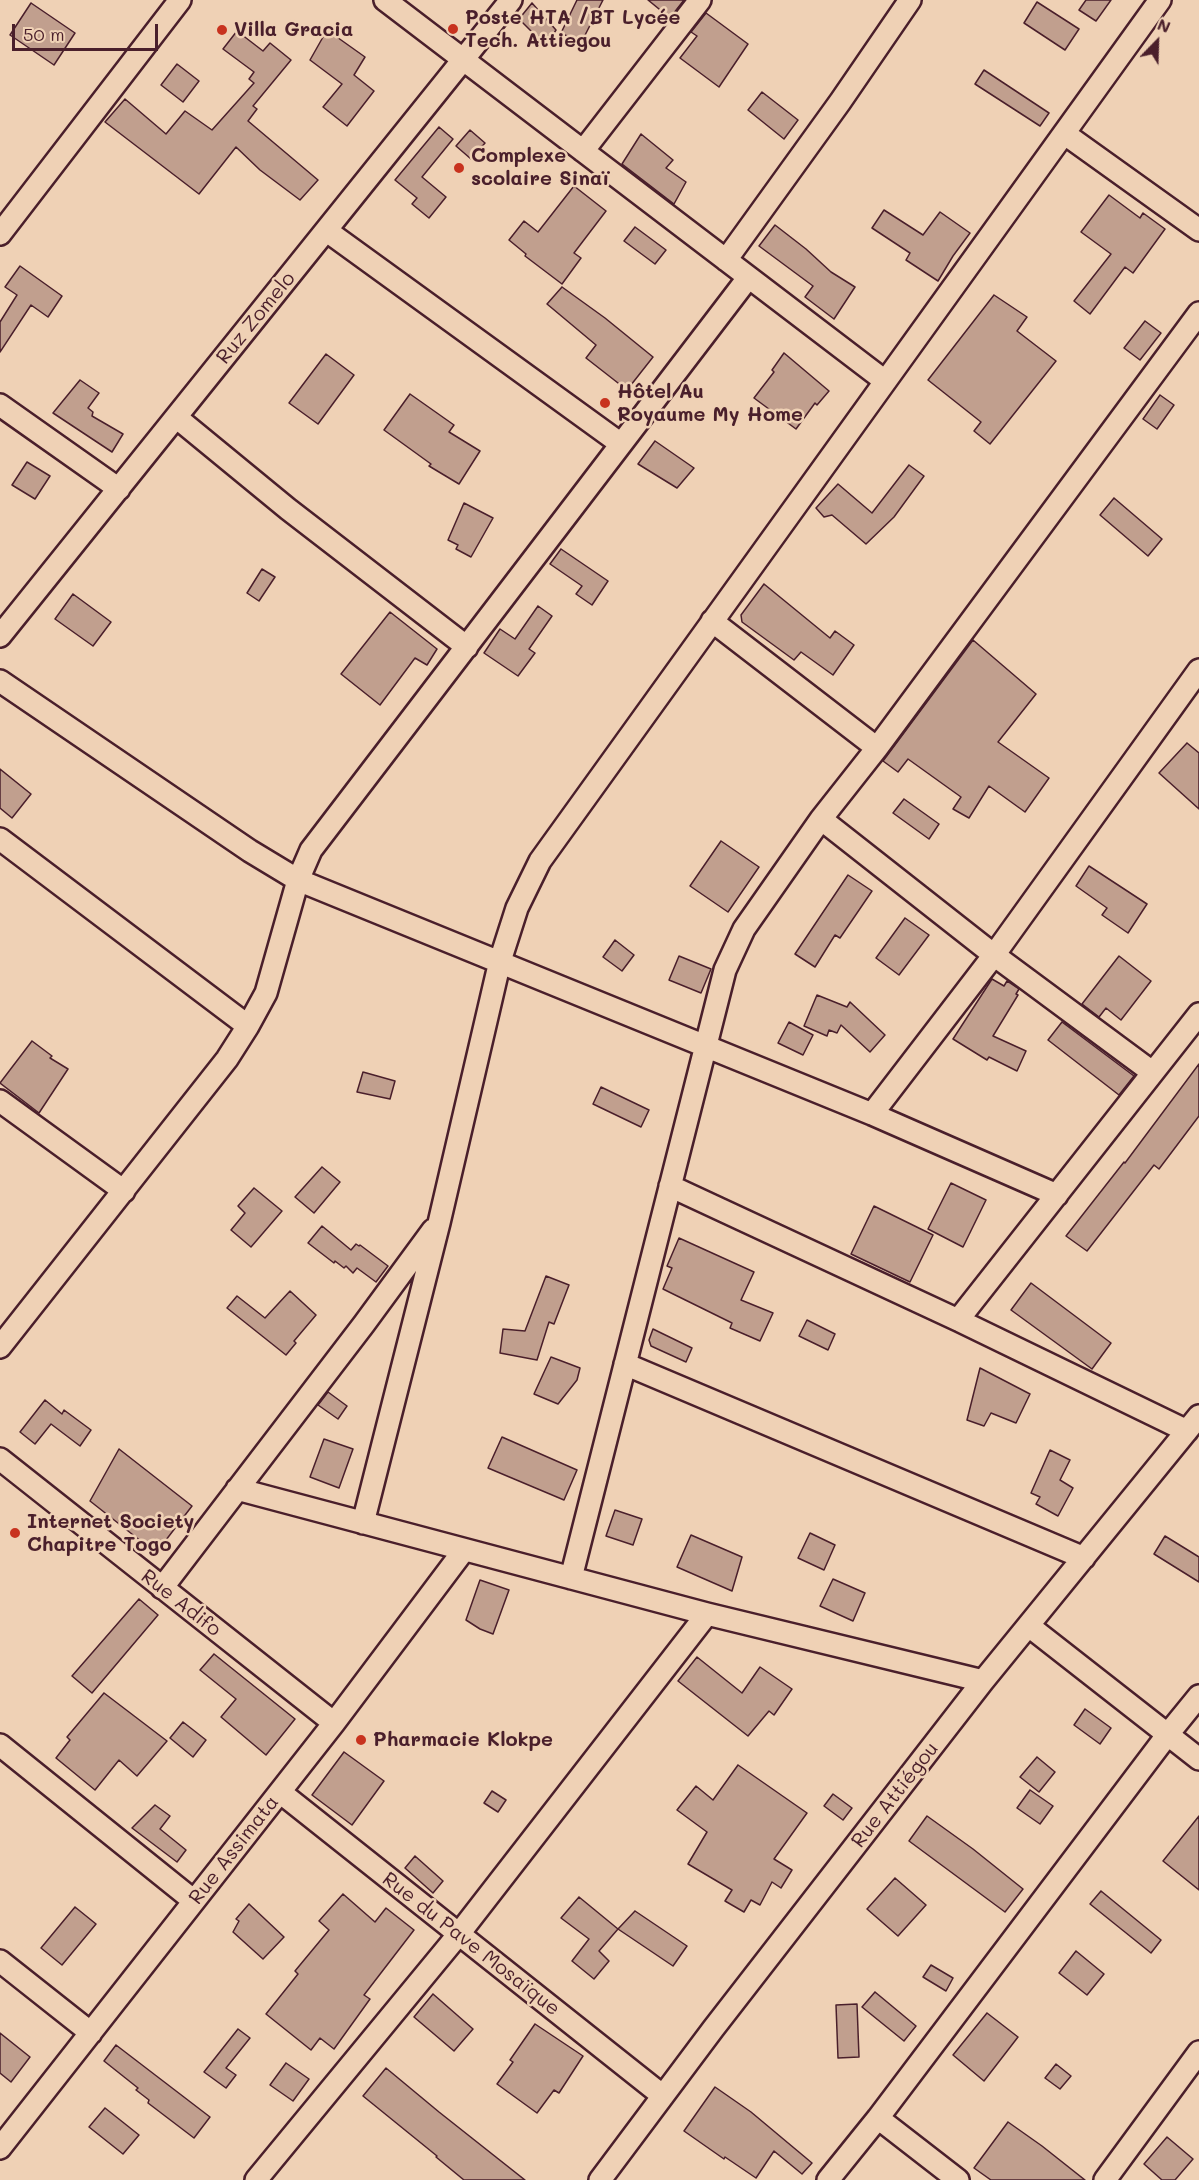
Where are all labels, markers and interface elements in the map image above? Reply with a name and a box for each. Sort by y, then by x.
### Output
place label: Poste HTA /BT Lycée Tech. Attiegou [465,6,680,53]
scale bar [15,12,160,50]
north arrow [1127,12,1187,72]
text: N [1155,13,1174,37]
place label: Villa Gracia [234,18,353,42]
text: 50 m [23,22,65,46]
marker: Poste HTA /BT Lycée Tech. Attiegou [446,22,460,36]
marker: Villa Gracia [215,23,229,37]
place label: Complexe scolaire Sinaï [471,144,609,191]
marker: Complexe scolaire Sinaï [452,161,466,175]
street label: Ruz Zomelo [211,267,301,369]
place label: Hôtel Au Royaume My Home [617,380,803,427]
marker: Hôtel Au Royaume My Home [598,396,612,410]
place label: Internet Society Chapitre Togo [27,1510,194,1557]
marker: Internet Society Chapitre Togo [8,1526,22,1540]
street label: Rue Adifo [136,1564,226,1642]
place label: Pharmacie Klokpe [373,1728,553,1752]
marker: Pharmacie Klokpe [354,1733,368,1747]
street label: Rue Attiégou [846,1737,944,1853]
street label: Rue Assimata [184,1791,284,1909]
street label: Rue du Pave Mosaïque [377,1867,565,2021]

